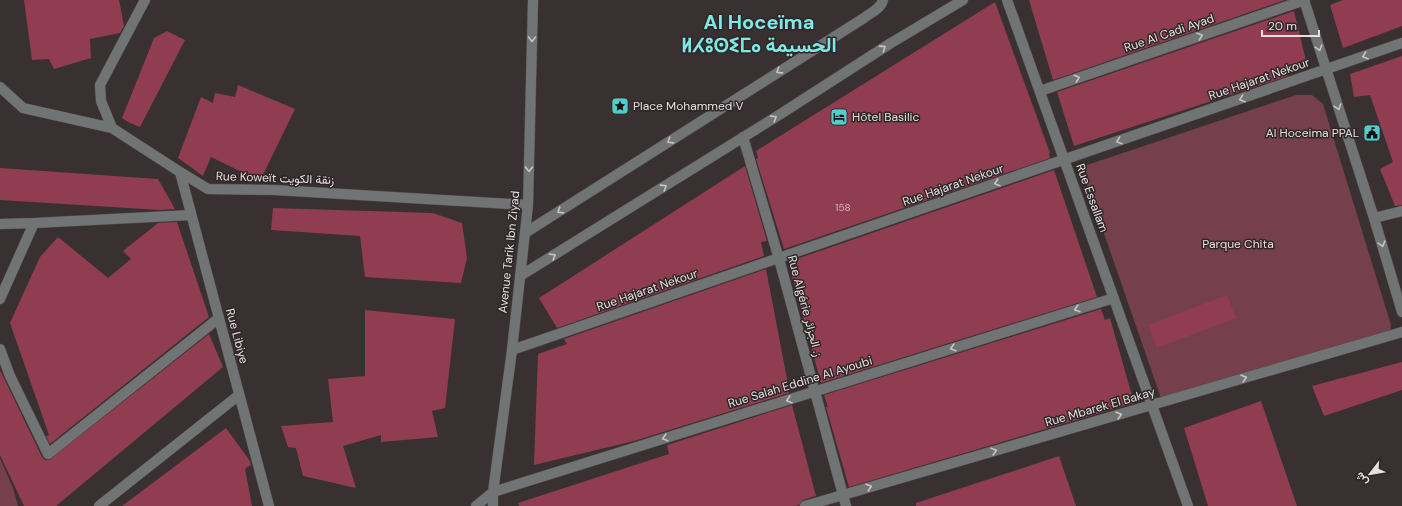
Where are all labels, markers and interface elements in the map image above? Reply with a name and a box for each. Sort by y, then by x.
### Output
district label: Al Hoceïma ⵍⵃⵓⵙⵉⵎⴰ الحسيمة [681,9,837,58]
street label: Rue Al Cadi Ayad [1122,10,1216,56]
scale bar [1262,12,1319,38]
text: 20 m [1268,18,1297,34]
one-way arrow [1197,32,1204,41]
one-way arrow [528,36,536,42]
one-way arrow [879,45,886,53]
one-way arrow [1314,45,1323,52]
one-way arrow [1362,51,1369,60]
street label: Rue Hajarat Nekour [1206,54,1312,104]
one-way arrow [777,67,784,74]
one-way arrow [1074,74,1081,83]
one-way arrow [1239,94,1246,102]
place icon: Place Mohammed V [610,96,630,116]
place label: Place Mohammed V [633,98,744,114]
one-way arrow [1333,103,1341,110]
hotel icon: Hôtel Basilic [829,107,849,127]
place label: Hôtel Basilic [852,109,919,125]
one-way arrow [770,116,777,123]
public building icon: Al Hoceima PPAL [1362,123,1382,143]
place label: Al Hoceima PPAL [1266,125,1359,141]
one-way arrow [667,136,674,144]
one-way arrow [1116,136,1123,145]
street label: Rue Hajarat Nekour [900,160,1006,210]
street label: Rue Essallam [1072,161,1112,235]
one-way arrow [525,166,533,172]
street label: Rue Koweït زنقة الكويت [215,168,335,188]
one-way arrow [993,179,1000,187]
one-way arrow [660,184,667,192]
street label: Avenue Tarik Ibn Ziyad [495,190,523,314]
house number: 158 [835,201,851,214]
one-way arrow [557,206,564,213]
park label: Parque Chita [1202,236,1274,252]
one-way arrow [1377,240,1386,247]
one-way arrow [549,253,556,261]
street label: Rue Algérie ز. الجزائر [784,254,826,358]
street label: Rue Hajarat Nekour [594,265,700,315]
one-way arrow [1073,304,1080,313]
street label: Rue Libiye [222,307,252,366]
one-way arrow [949,343,956,352]
street label: Rue Salah Eddine Al Ayoubi [726,352,874,412]
one-way arrow [1240,374,1247,383]
street label: Rue Mbarek El Bakay [1043,384,1157,430]
one-way arrow [785,395,792,403]
one-way arrow [1115,411,1122,420]
one-way arrow [661,434,668,442]
one-way arrow [990,447,997,456]
north arrow [1350,454,1390,494]
text: ش [1352,470,1371,488]
one-way arrow [865,483,872,492]

